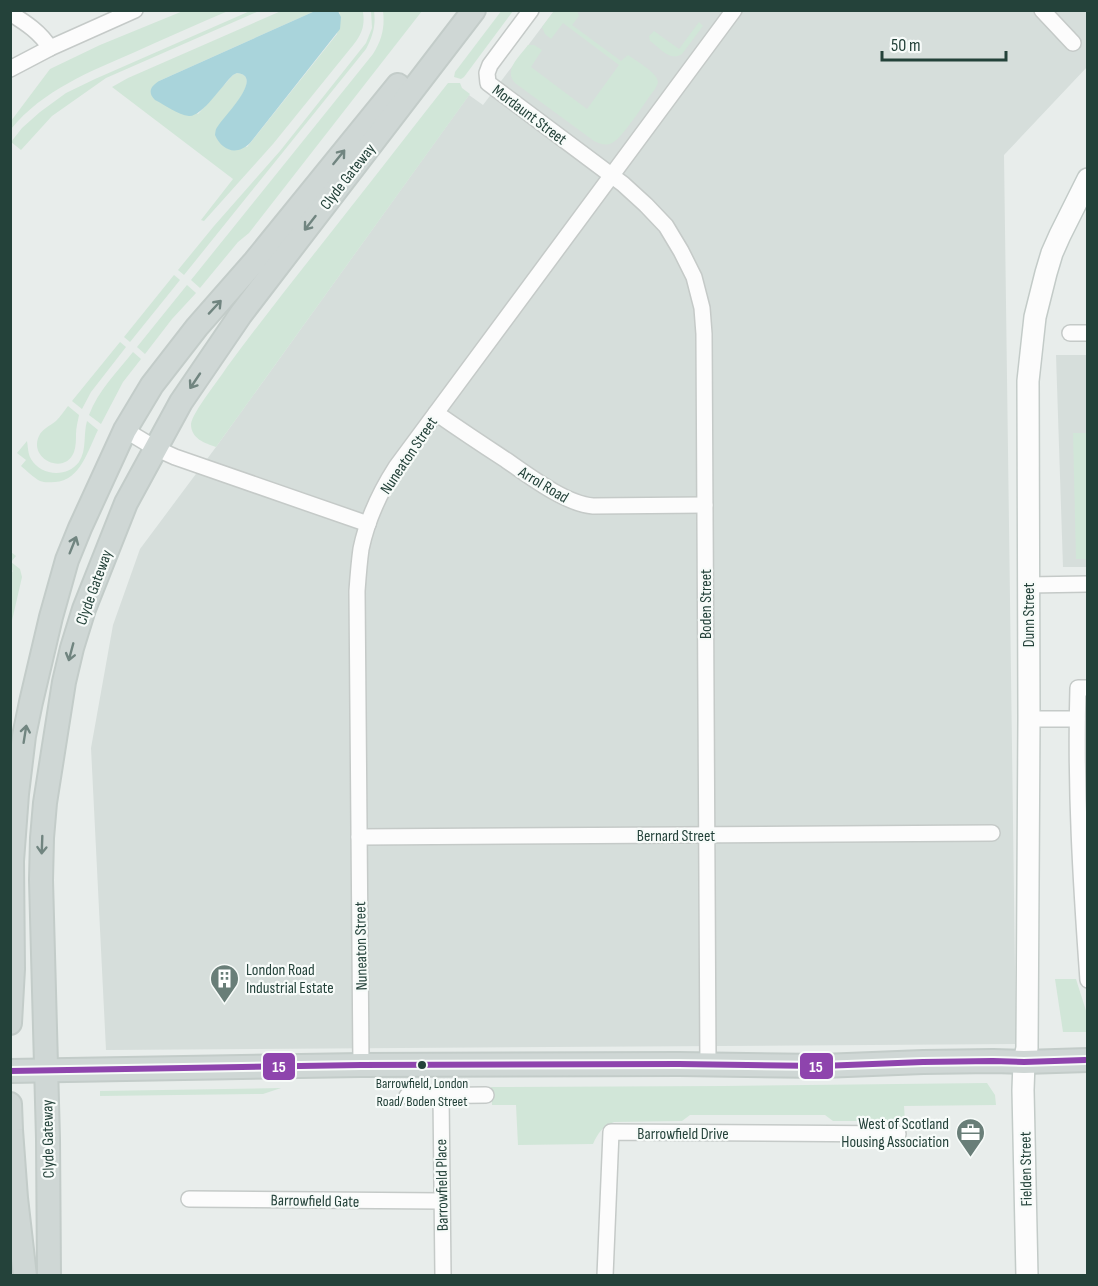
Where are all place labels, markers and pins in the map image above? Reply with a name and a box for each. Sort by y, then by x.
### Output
place label: London Road Industrial Estate [246,961,334,998]
building icon: London Road Industrial Estate [209,962,241,1004]
marker: Barrowfield, London Road/ Boden Street [416,1059,428,1071]
place label: Barrowfield, London Road/ Boden Street [376,1075,468,1110]
place label: West of Scotland Housing Association [841,1115,949,1152]
office icon: West of Scotland Housing Association [954,1116,986,1158]

